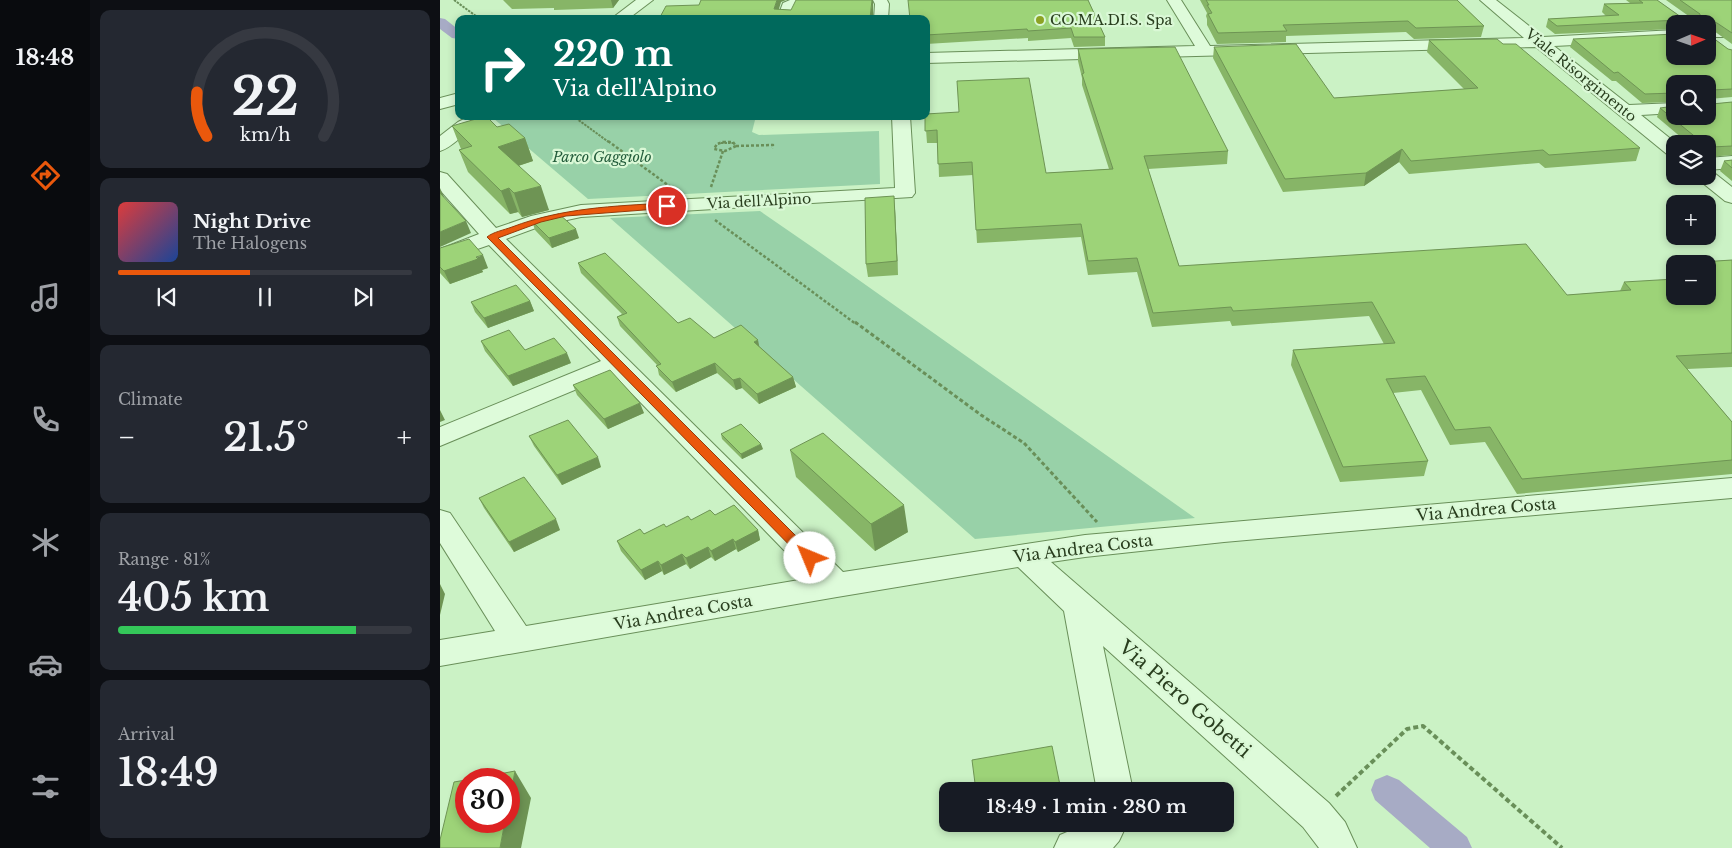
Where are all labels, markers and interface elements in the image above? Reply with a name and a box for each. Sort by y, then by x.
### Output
place label: CO.MA.DI.S. Spa [1050,11,1173,29]
marker: CO.MA.DI.S. Spa [1034,14,1046,26]
north arrow [1666,15,1716,65]
map controls [1666,15,1716,305]
street label: Viale Risorgimento [1521,24,1640,126]
text: 220 m [553,32,673,75]
icon: right [470,35,535,100]
text: 18:48 [16,44,74,71]
text: 22 [231,65,299,129]
text: Via dell'Alpino [553,75,717,102]
button: search [1666,75,1716,125]
text: km/h [240,124,290,146]
button: layers [1666,135,1716,185]
park label: Parco Gaggiolo [551,148,652,166]
icon: directions [28,158,63,193]
pin [646,185,688,227]
street label: Via dell'Alpino [705,189,812,213]
icon: arrive [653,192,681,220]
button: + [1666,195,1716,245]
text: Night Drive [193,210,311,233]
text: The Halogens [193,233,307,253]
button: − [1666,255,1716,305]
icon: music [28,280,63,315]
icon: previous [153,283,181,311]
icon: pause [251,283,279,311]
icon: next [349,283,377,311]
text: Climate [118,389,183,409]
icon: phone [28,402,63,437]
text: 21.5° [223,414,309,461]
text: − [118,420,136,455]
text: + [397,420,412,455]
street label: Via Andrea Costa [1414,493,1557,525]
icon: climate [28,525,63,560]
street label: Via Andrea Costa [1011,530,1154,567]
position arrow [783,531,835,583]
text: Range · 81% [118,549,210,569]
text: 405 km [118,574,269,621]
street label: Via Andrea Costa [611,590,754,634]
street label: Via Piero Gobetti [1114,635,1256,763]
icon: car [28,647,63,682]
text: Arrival [118,724,175,744]
text: 18:49 [118,749,219,796]
speed limit sign: 30 [455,768,520,833]
icon: filters [28,769,63,804]
text: 18:49 · 1 min · 280 m [986,795,1187,818]

